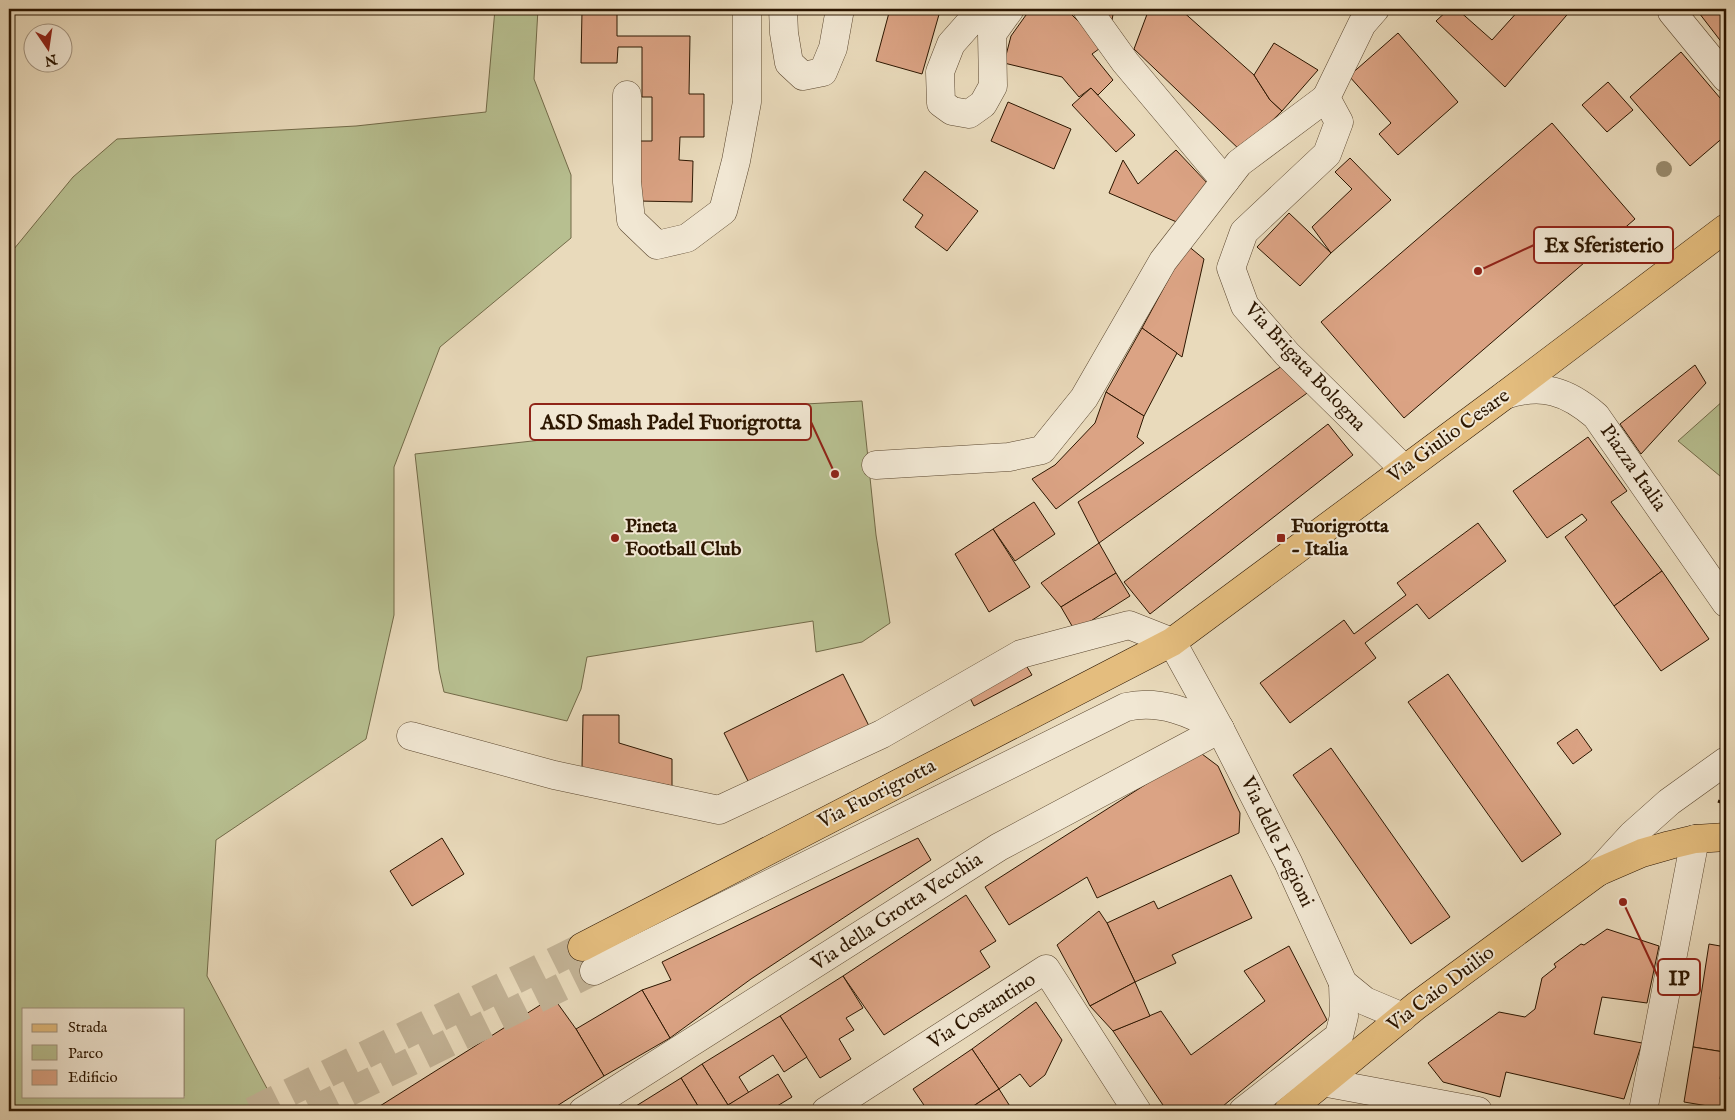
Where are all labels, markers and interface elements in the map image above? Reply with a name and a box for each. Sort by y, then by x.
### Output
north arrow [22,22,72,72]
text: N [43,49,60,70]
callout: Ex Sferisterio [1534,227,1673,263]
text: Ex Sferisterio [1544,233,1664,260]
street label: Via Brigata Bologna [1238,297,1371,437]
street label: Via Giulio Cesare [1382,383,1515,489]
callout: ASD Smash Padel Fuorigrotta [530,404,811,440]
text: ASD Smash Padel Fuorigrotta [540,410,802,437]
street label: Piazza Italia [1594,420,1672,517]
place label: Pineta Football Club [625,514,742,562]
place label: Fuorigrotta - Italia [1291,514,1389,562]
marker: Pineta Football Club [609,532,621,544]
marker: Fuorigrotta - Italia [1275,532,1287,544]
street label: Via Fuorigrotta [813,753,940,835]
street label: Via delle Legioni [1234,772,1319,911]
street label: Via della Grotta Vecchia [806,847,988,977]
street label: Via Caio Duilio [1382,940,1500,1038]
callout: IP [1658,959,1700,995]
text: IP [1668,966,1690,993]
street label: Via Costantino [923,967,1041,1056]
legend [22,1008,185,1098]
text: Strada [68,1018,108,1037]
text: Parco [68,1044,103,1063]
text: Edificio [68,1068,118,1087]

